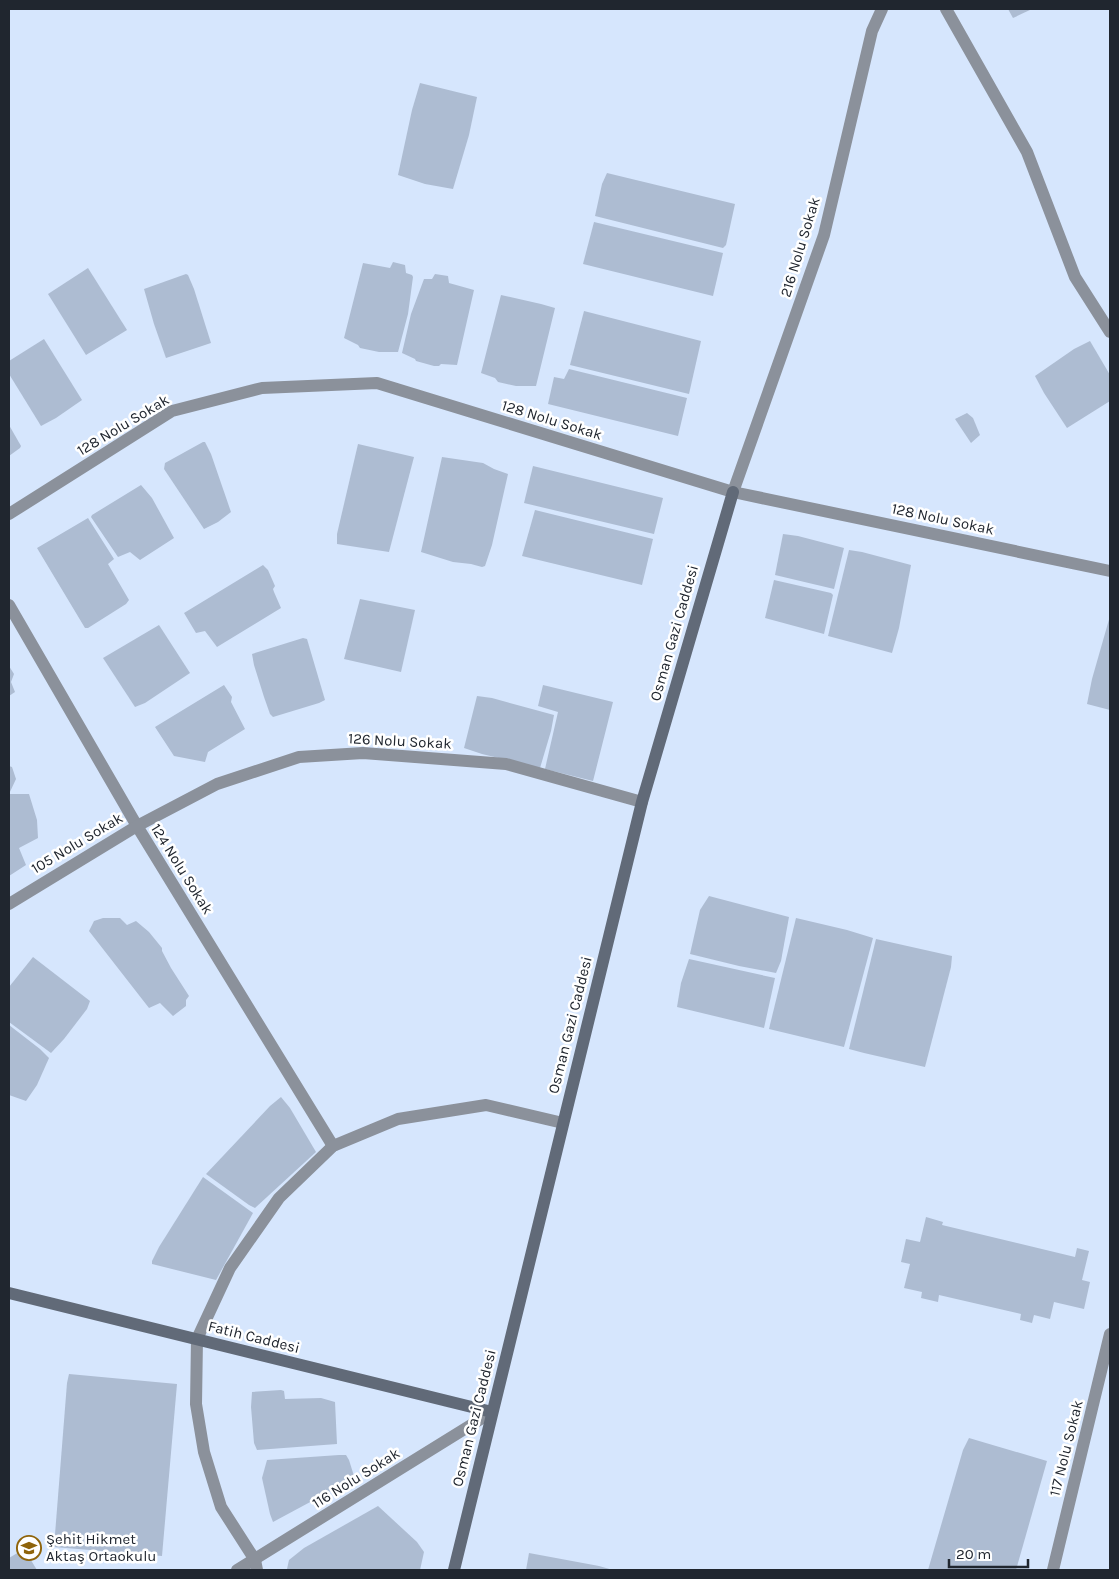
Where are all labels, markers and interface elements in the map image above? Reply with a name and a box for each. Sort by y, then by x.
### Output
street label: 216 Nolu Sokak [776,195,824,299]
street label: 128 Nolu Sokak [74,390,172,460]
street label: 128 Nolu Sokak [500,396,604,444]
street label: 128 Nolu Sokak [890,499,996,539]
street label: Osman Gazi Caddesi [646,563,702,703]
street label: 126 Nolu Sokak [348,729,452,753]
street label: 105 Nolu Sokak [28,809,126,877]
street label: 124 Nolu Sokak [147,820,217,918]
street label: Osman Gazi Caddesi [544,955,596,1095]
street label: Fatih Caddesi [206,1317,302,1357]
street label: Osman Gazi Caddesi [448,1348,500,1488]
street label: 117 Nolu Sokak [1045,1398,1087,1498]
street label: 116 Nolu Sokak [309,1444,403,1512]
place label: Şehit Hikmet Aktaş Ortaokulu [46,1530,156,1565]
school or university icon: Şehit Hikmet Aktaş Ortaokulu [16,1535,42,1561]
scale bar [949,1536,1028,1568]
text: 20 m [956,1545,991,1563]

